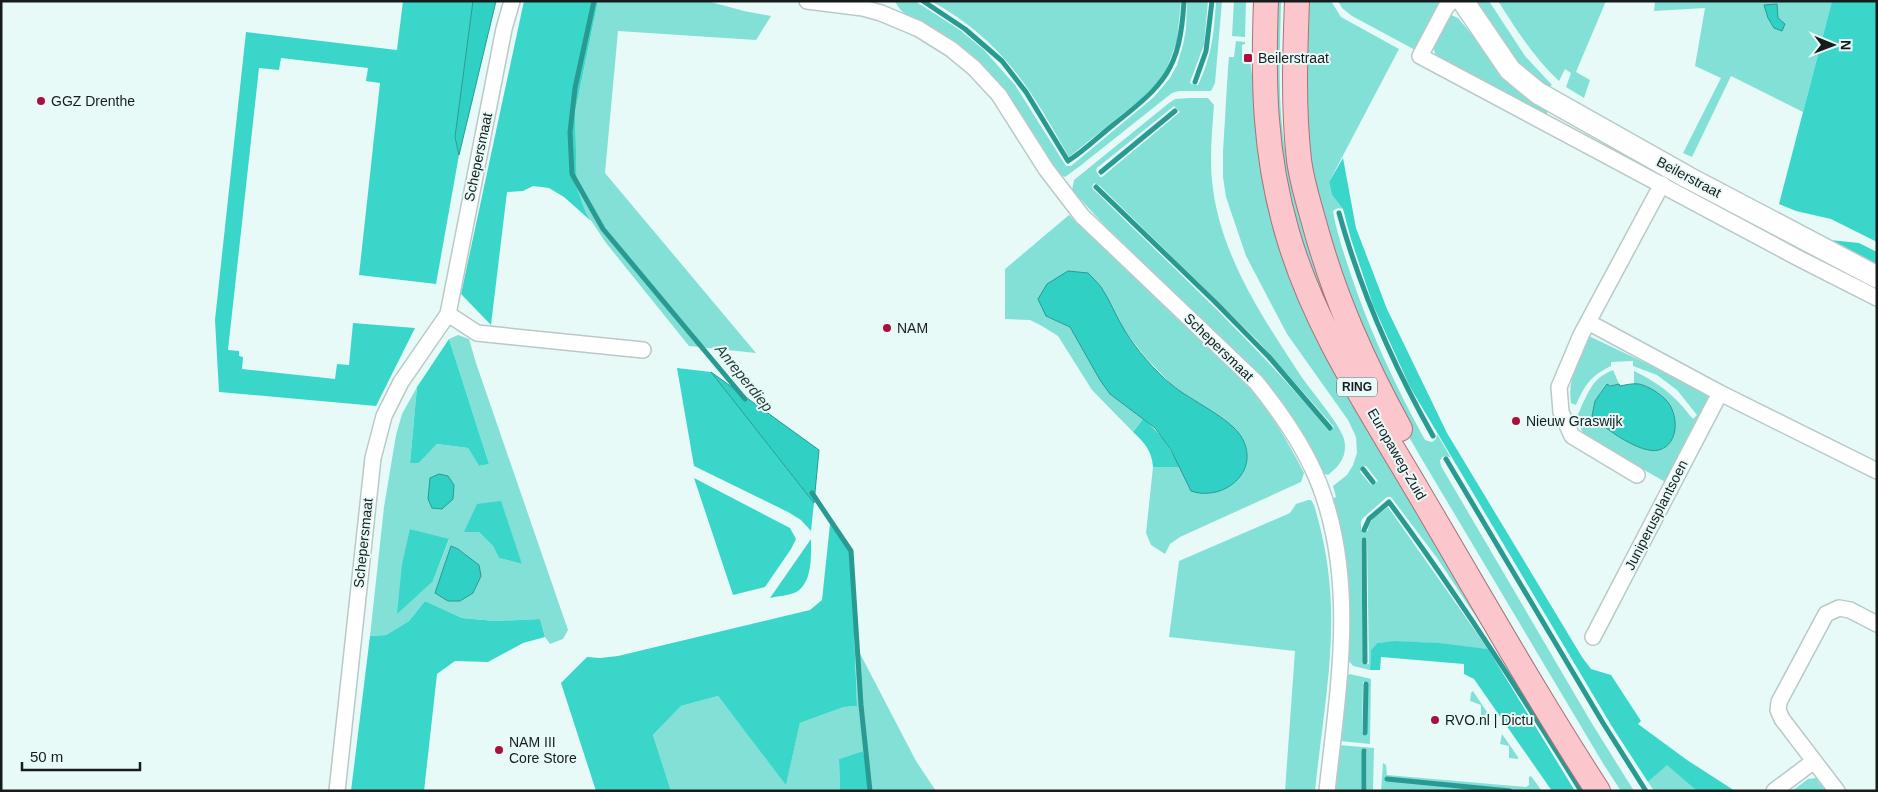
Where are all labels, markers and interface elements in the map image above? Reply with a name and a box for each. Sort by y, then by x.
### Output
north arrow [1808,20,1858,70]
text: N [1838,40,1854,50]
place label: Beilerstraat [1258,50,1329,66]
marker: Beilerstraat [1242,52,1254,64]
place label: GGZ Drenthe [51,93,135,109]
marker: GGZ Drenthe [35,95,47,107]
street label: Schepersmaat [461,111,495,203]
street label: Beilerstraat [1654,153,1724,201]
street label: Schepersmaat [1181,310,1257,384]
place label: NAM [897,320,928,336]
marker: NAM [881,322,893,334]
water label: Anreperdiep [711,340,777,415]
road number: RING [1337,378,1377,397]
street label: Europaweg-Zuid [1364,406,1430,502]
place label: Nieuw Graswijk [1526,413,1623,429]
marker: Nieuw Graswijk [1510,415,1522,427]
street label: Juniperusplantsoen [1621,457,1691,573]
street label: Schepersmaat [350,497,376,589]
place label: RVO.nl | Dictu [1445,712,1533,728]
marker: RVO.nl | Dictu [1429,714,1441,726]
place label: NAM III Core Store [509,734,577,766]
scale bar [22,740,140,772]
marker: NAM III Core Store [493,744,505,756]
text: 50 m [30,748,63,765]

